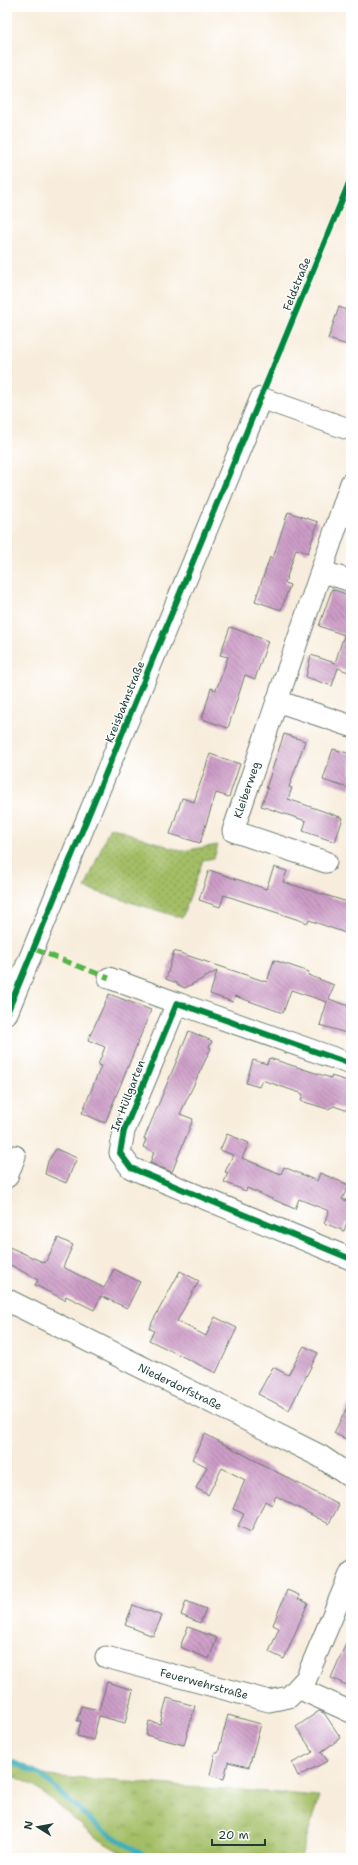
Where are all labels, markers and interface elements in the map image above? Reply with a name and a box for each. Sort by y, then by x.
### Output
street label: Feldstraße [279,255,315,313]
street label: Kreisbahnstraße [102,659,148,745]
street label: Kleiberweg [230,759,264,820]
street label: Im Hüllgarten [107,1058,149,1134]
street label: Niederdorfstraße [136,1360,224,1414]
street label: Feuerwehrstraße [158,1665,250,1703]
north arrow [18,1807,58,1847]
text: N [20,1819,37,1831]
scale bar [212,1821,265,1847]
text: 20 m [218,1827,249,1843]

